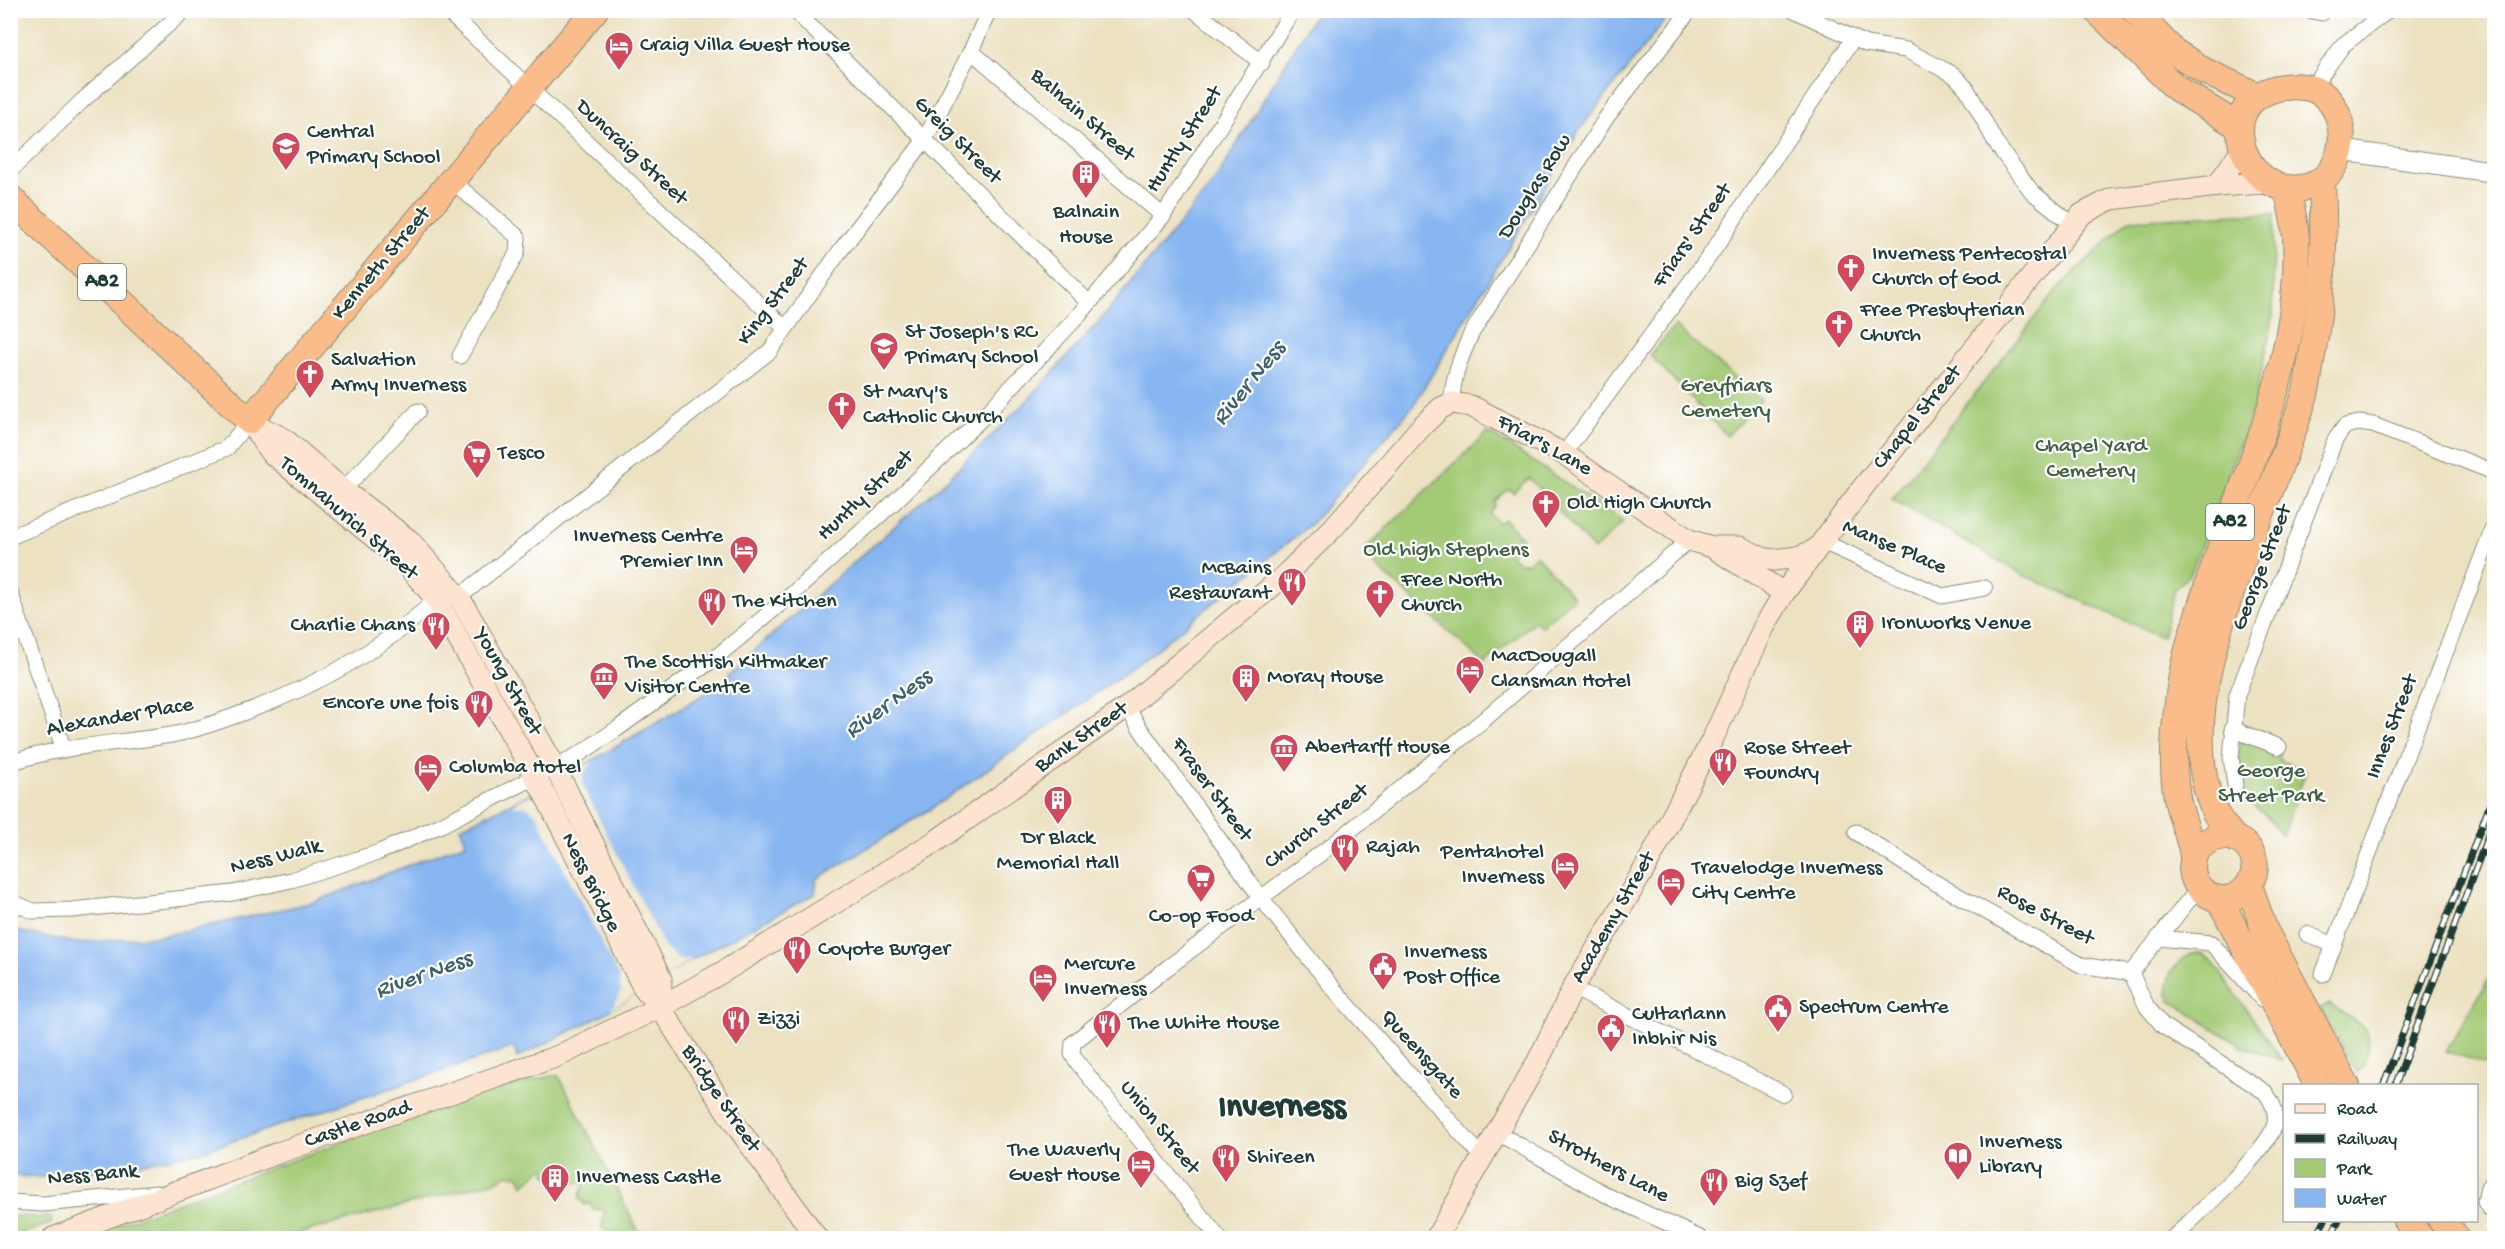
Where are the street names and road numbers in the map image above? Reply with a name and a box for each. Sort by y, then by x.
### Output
street label: Balnain Street [1024,63,1141,170]
street label: Huntly Street [1141,80,1230,198]
street label: Greig Street [907,91,1008,192]
street label: Duncraig Street [568,93,694,213]
street label: Douglas Row [1492,130,1579,246]
street label: Friars' Street [1647,177,1740,294]
street label: Kenneth Street [327,200,438,326]
street label: King Street [732,251,817,351]
road number: A82 [78,264,126,300]
street label: Chapel Street [1868,359,1969,475]
street label: Friar's Lane [1491,409,1597,483]
street label: Huntly Street [813,444,921,547]
street label: Tomnahurich Street [272,450,424,588]
street label: George Street [2227,500,2300,634]
road number: A82 [2206,504,2254,540]
street label: Manse Place [1838,514,1951,582]
street label: Young Street [466,622,548,742]
street label: Innes Street [2361,669,2425,783]
street label: Alexander Place [45,692,196,744]
street label: Bank Street [1030,695,1135,780]
street label: Fraser Street [1164,732,1259,849]
street label: Church Street [1260,777,1376,876]
street label: Ness Bridge [554,829,626,937]
street label: Ness Walk [228,834,326,882]
street label: Academy Street [1566,846,1663,988]
street label: Rose Street [1992,880,2100,953]
street label: Queensgate [1374,1005,1468,1106]
street label: Bridge Street [674,1039,767,1160]
street label: Union Street [1113,1076,1206,1182]
street label: Castle Road [301,1094,417,1155]
street label: Strothers Lane [1543,1124,1674,1210]
street label: Ness Bank [47,1159,142,1193]

